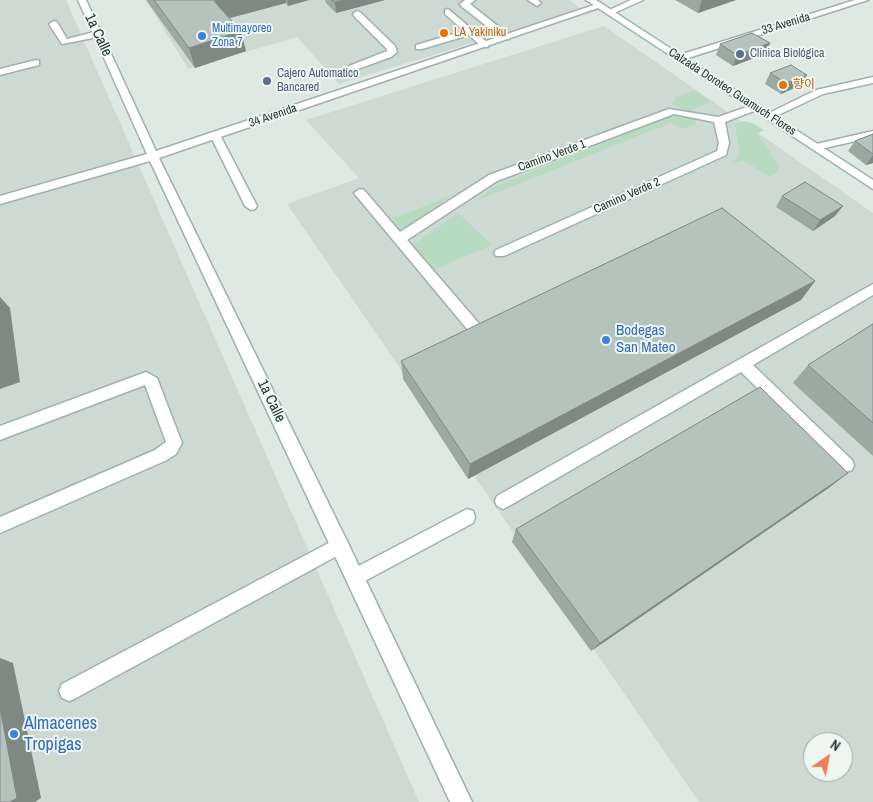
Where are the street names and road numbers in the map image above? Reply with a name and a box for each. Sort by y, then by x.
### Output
street label: 33 Avenida [760,10,812,38]
street label: 1a Calle [80,11,116,59]
street label: Calzada Doroteo Guamuch Flores [665,45,799,139]
street label: 34 Avenida [247,101,299,131]
street label: Camino Verde 1 [516,137,588,175]
street label: Camino Verde 2 [592,175,662,217]
street label: 1a Calle [253,377,289,425]

